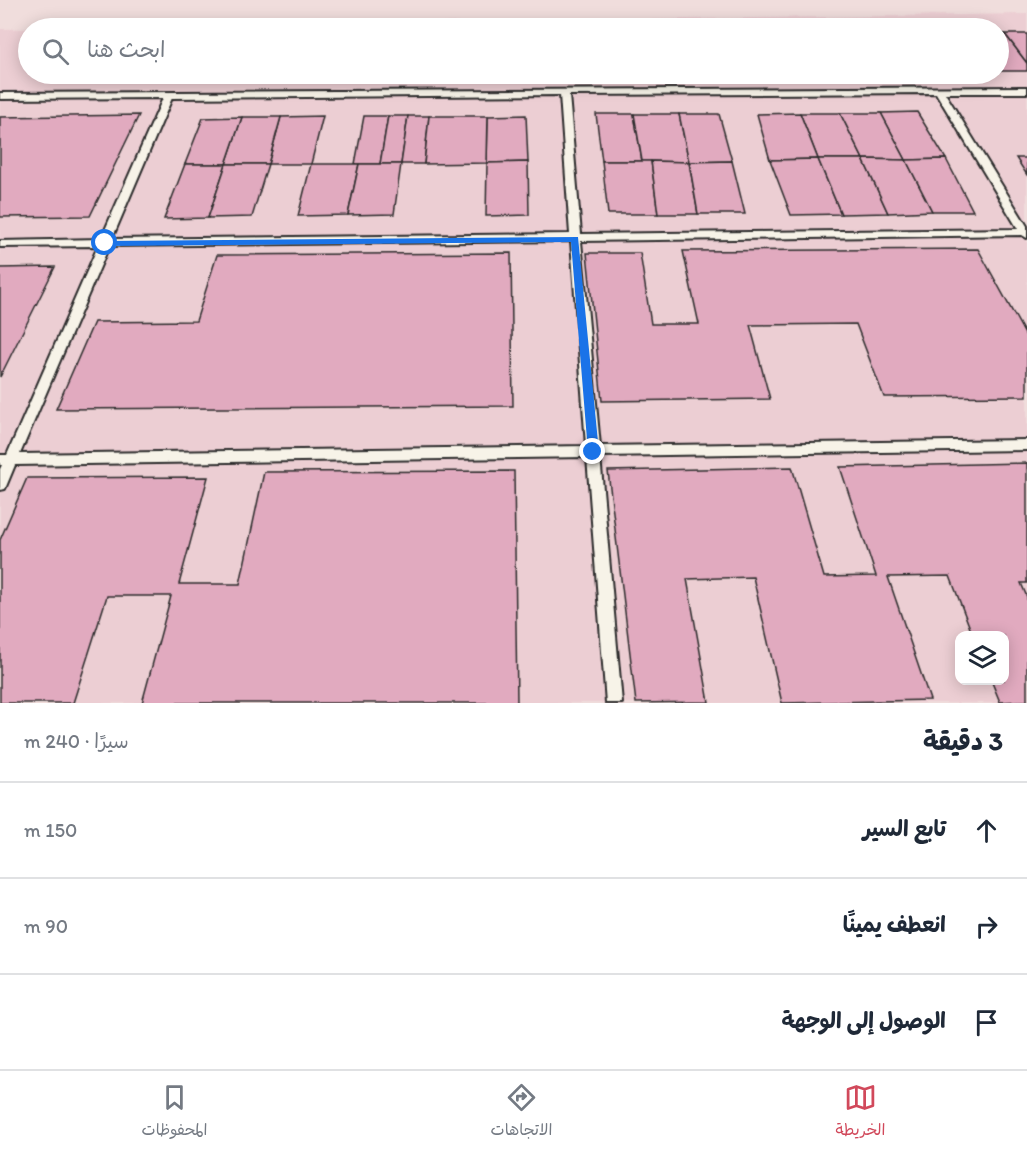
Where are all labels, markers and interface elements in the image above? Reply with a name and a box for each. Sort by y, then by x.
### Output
search box [18,18,1009,84]
icon: search [39,35,72,68]
text: ابحث هنا [87,36,166,63]
route start [91,229,117,255]
route end [579,438,605,464]
map controls [955,631,1009,685]
button: layers [955,631,1009,685]
text: 3 دقيقة [923,725,1003,757]
text: سيرًا · 240 m [24,729,129,753]
icon: ahead [970,814,1003,847]
text: تابع السير [863,815,946,842]
text: 150 m [24,818,77,842]
icon: right [970,910,1003,943]
text: انعطف يمينًا [843,911,946,938]
text: 90 m [24,914,68,938]
icon: arrive [970,1006,1003,1039]
text: الوصول إلى الوجهة [781,1007,946,1034]
tab: المحفوظات [142,1081,207,1144]
tab: الاتجاهات [491,1081,552,1144]
tab: الخريطة [836,1081,885,1144]

